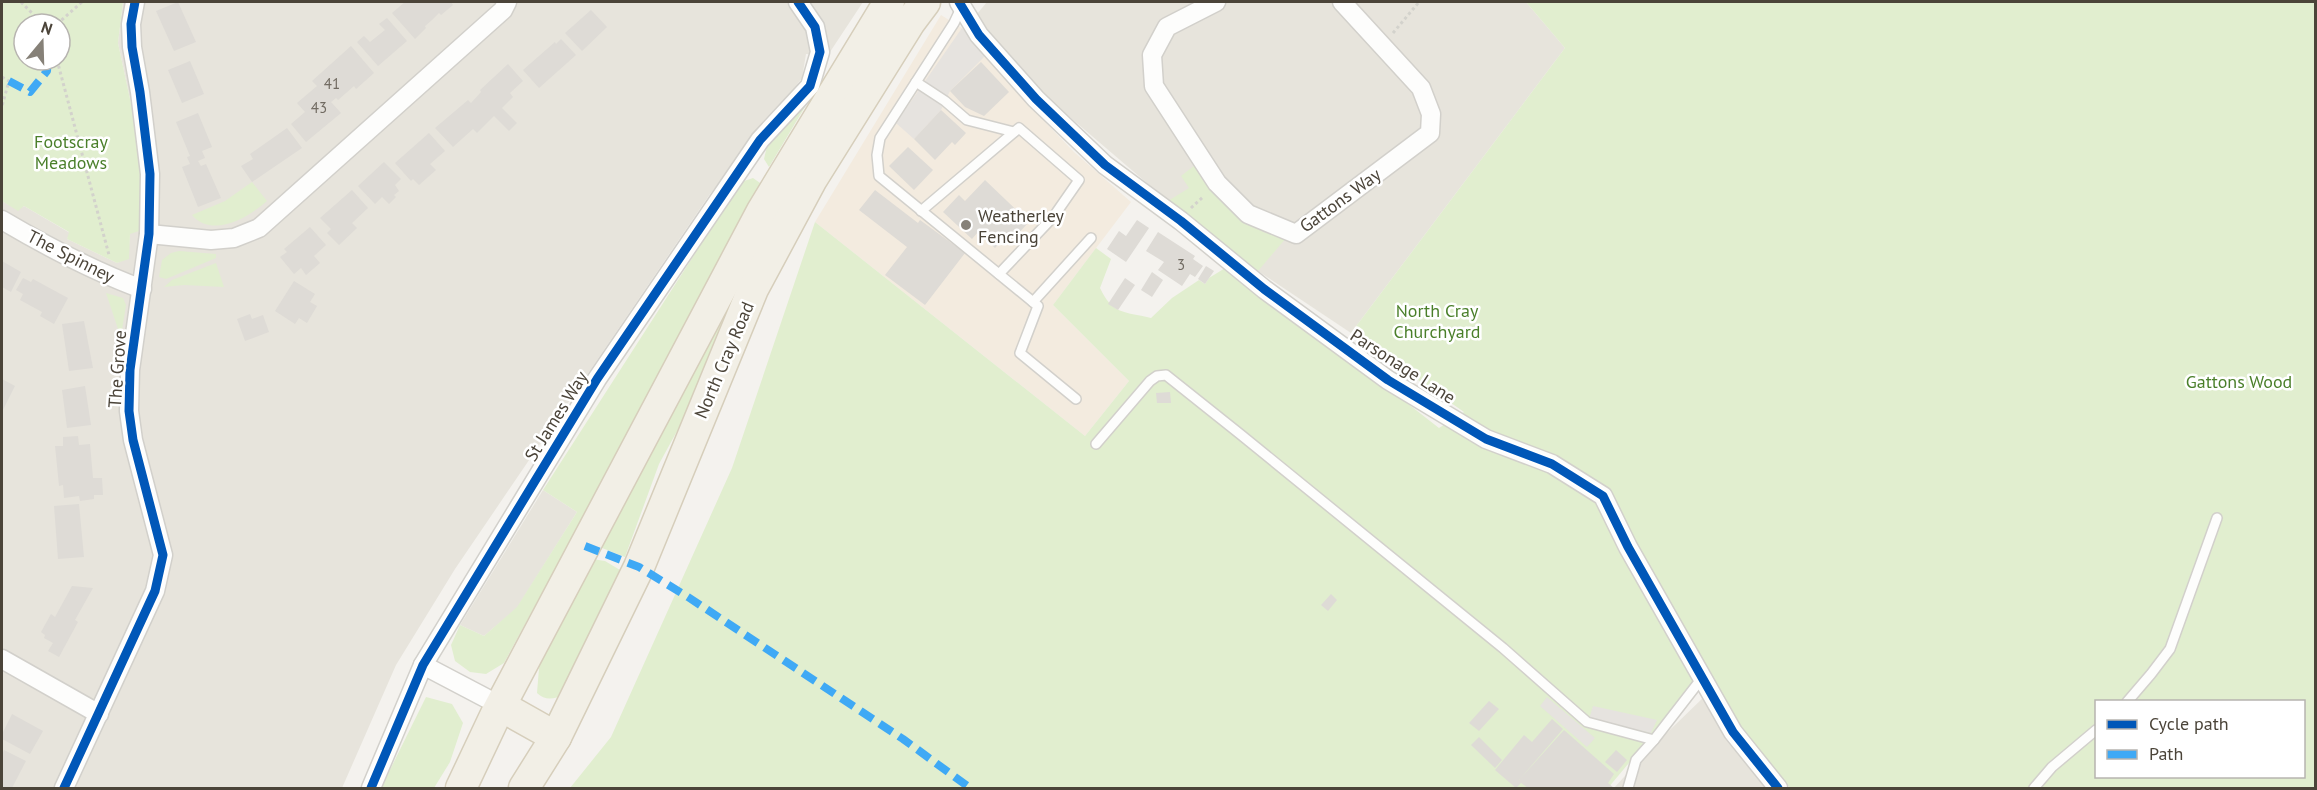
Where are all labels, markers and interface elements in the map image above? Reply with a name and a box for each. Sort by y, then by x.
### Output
north arrow [12,12,72,72]
text: N [39,17,55,39]
house number: 41 [324,74,340,93]
house number: 43 [311,98,327,117]
park label: Footscray Meadows [34,130,109,174]
street label: Gattons Way [1295,162,1386,237]
place label: Weatherley Fencing [978,204,1064,248]
marker: Weatherley Fencing [959,218,973,232]
street label: The Spinney [24,224,119,288]
house number: 3 [1177,255,1185,274]
street label: North Cray Road [689,298,759,422]
park label: North Cray Churchyard [1393,299,1481,343]
street label: Parsonage Lane [1346,323,1460,409]
street label: The Grove [103,329,131,409]
street label: St James Way [519,366,593,465]
park label: Gattons Wood [2186,370,2292,393]
legend [2095,700,2305,778]
text: Cycle path [2149,712,2229,735]
text: Path [2149,742,2183,765]

